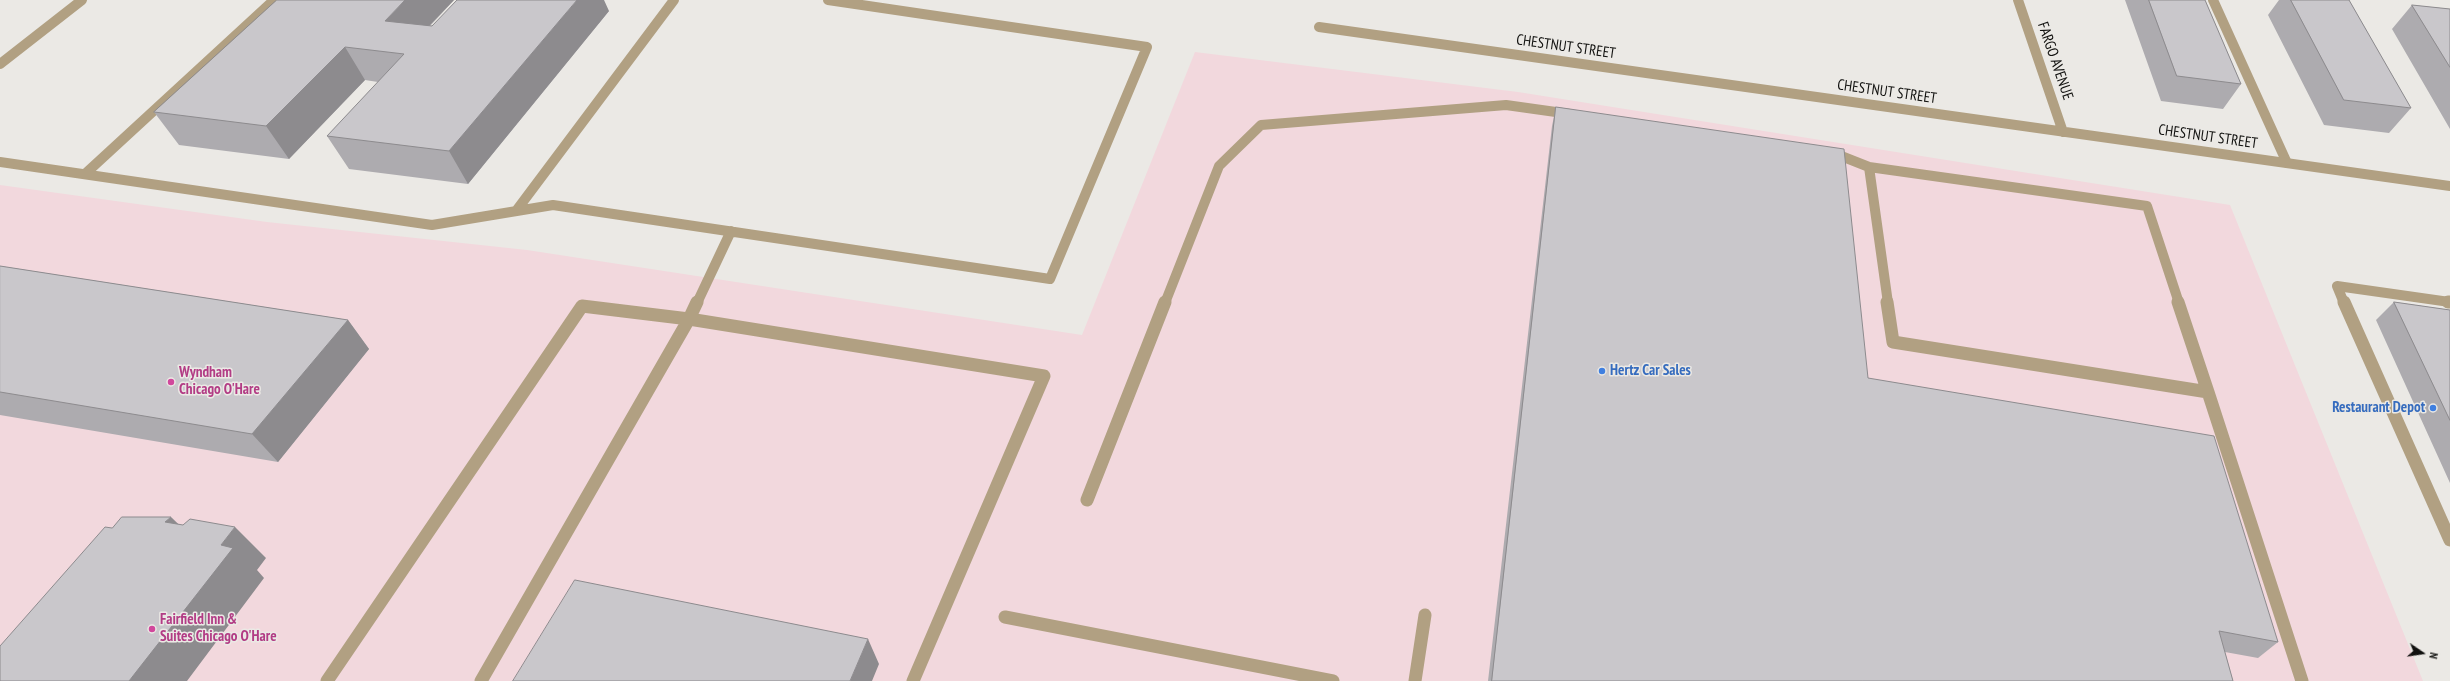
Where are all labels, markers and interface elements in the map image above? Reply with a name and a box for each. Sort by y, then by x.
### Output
street label: FARGO AVENUE [2033,20,2077,102]
street label: CHESTNUT STREET [1515,31,1617,63]
street label: CHESTNUT STREET [1836,76,1938,108]
street label: CHESTNUT STREET [2157,121,2259,153]
place label: Hertz Car Sales [1610,362,1691,380]
place label: Wyndham Chicago O'Hare [179,364,260,399]
marker: Hertz Car Sales [1597,366,1607,376]
marker: Wyndham Chicago O'Hare [166,377,176,387]
place label: Restaurant Depot [2332,399,2425,417]
marker: Restaurant Depot [2428,403,2438,413]
place label: Fairfield Inn & Suites Chicago O'Hare [160,611,277,646]
marker: Fairfield Inn & Suites Chicago O'Hare [147,624,157,634]
north arrow [2402,633,2442,673]
text: N [2426,651,2441,660]

